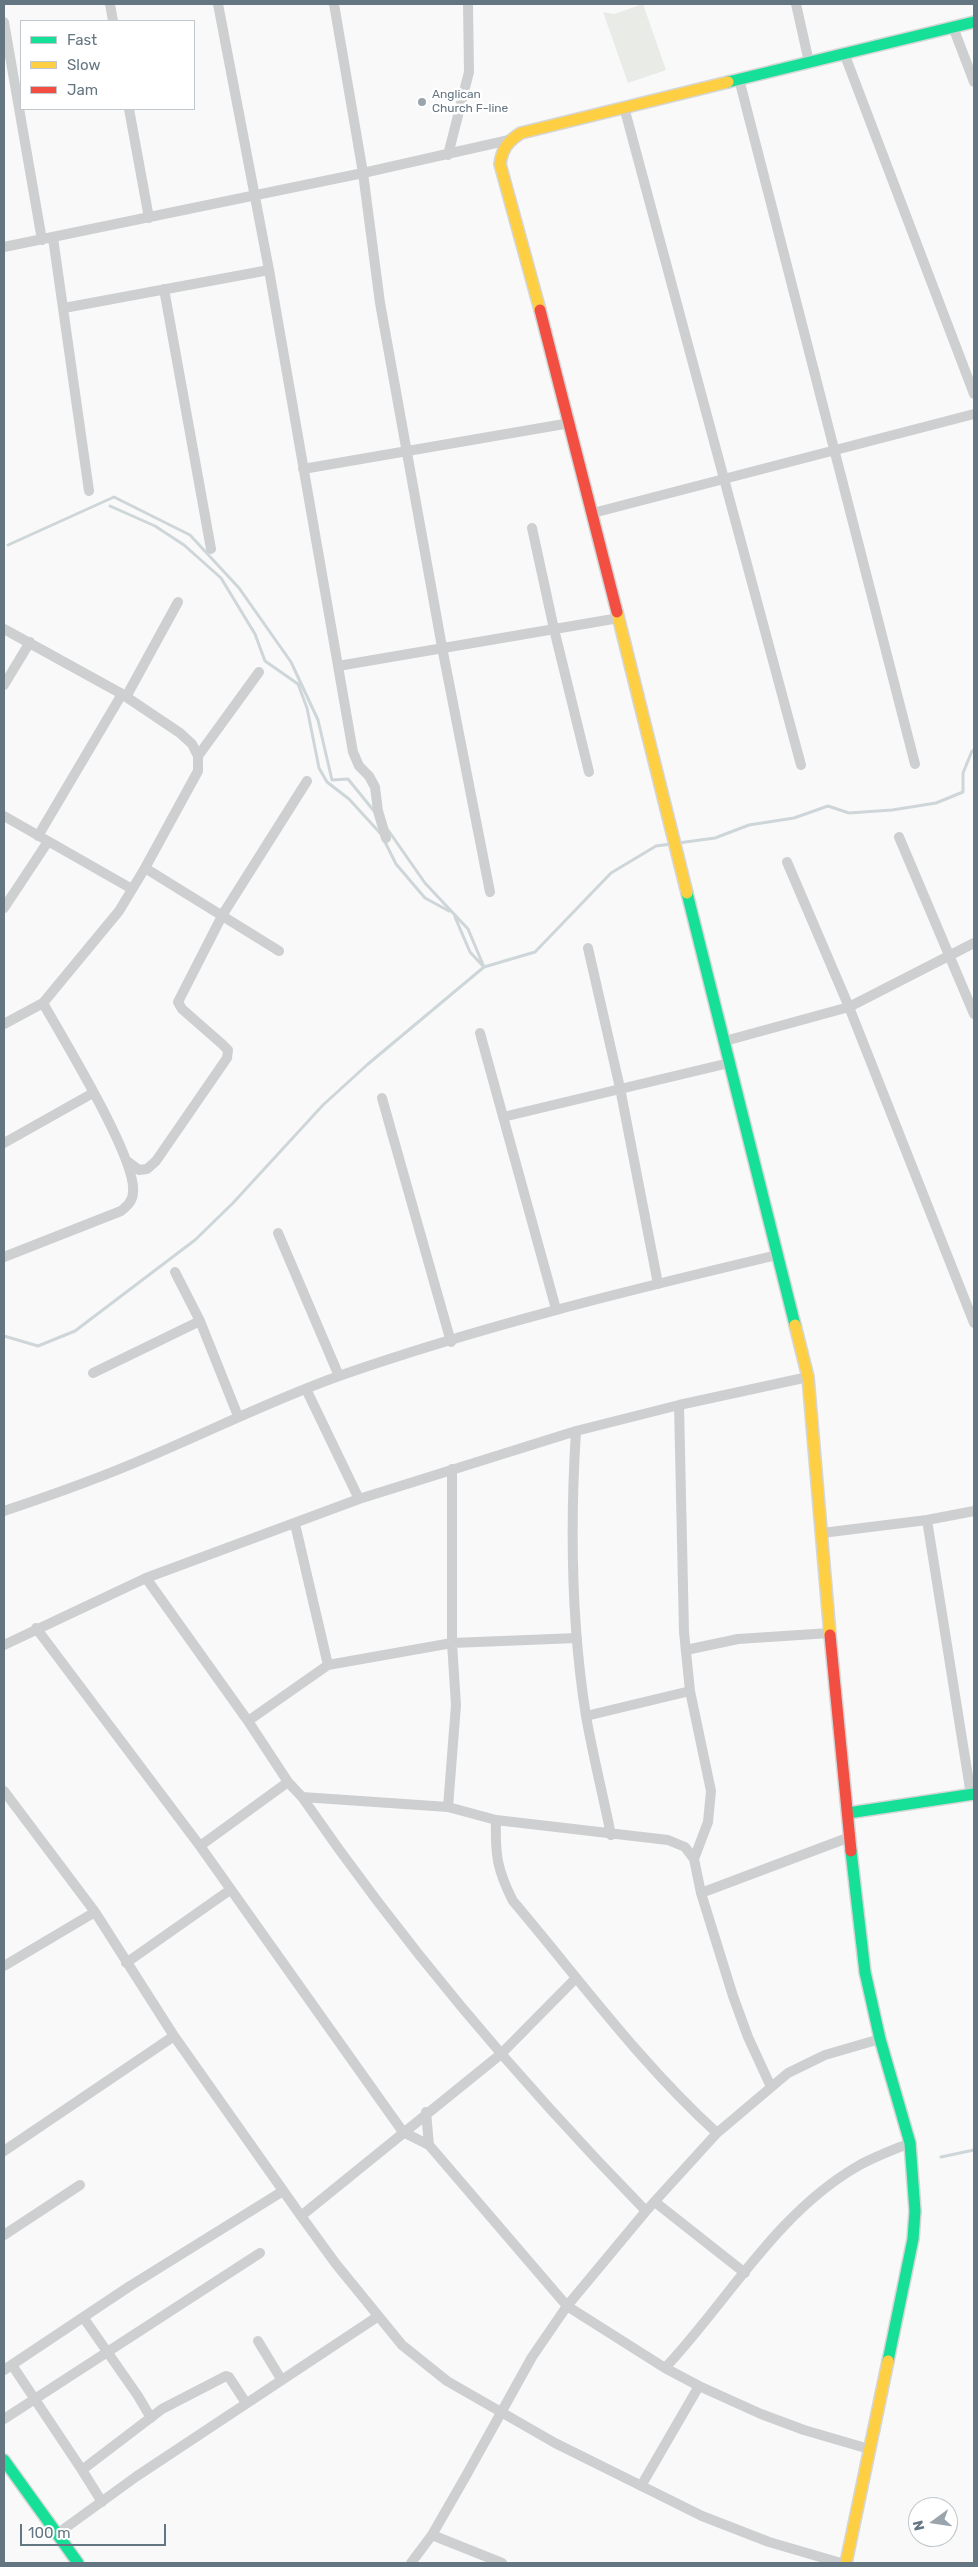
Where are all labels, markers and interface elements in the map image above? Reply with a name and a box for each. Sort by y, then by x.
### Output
legend [20,20,195,110]
text: Fast [67,31,97,49]
text: Slow [67,56,100,74]
text: Jam [67,81,98,99]
place label: Anglican Church F-line [432,88,508,116]
marker: Anglican Church F-line [416,96,428,108]
north arrow [908,2497,958,2547]
scale bar [22,2514,169,2546]
text: N [909,2519,928,2532]
text: 100 m [28,2524,70,2542]

